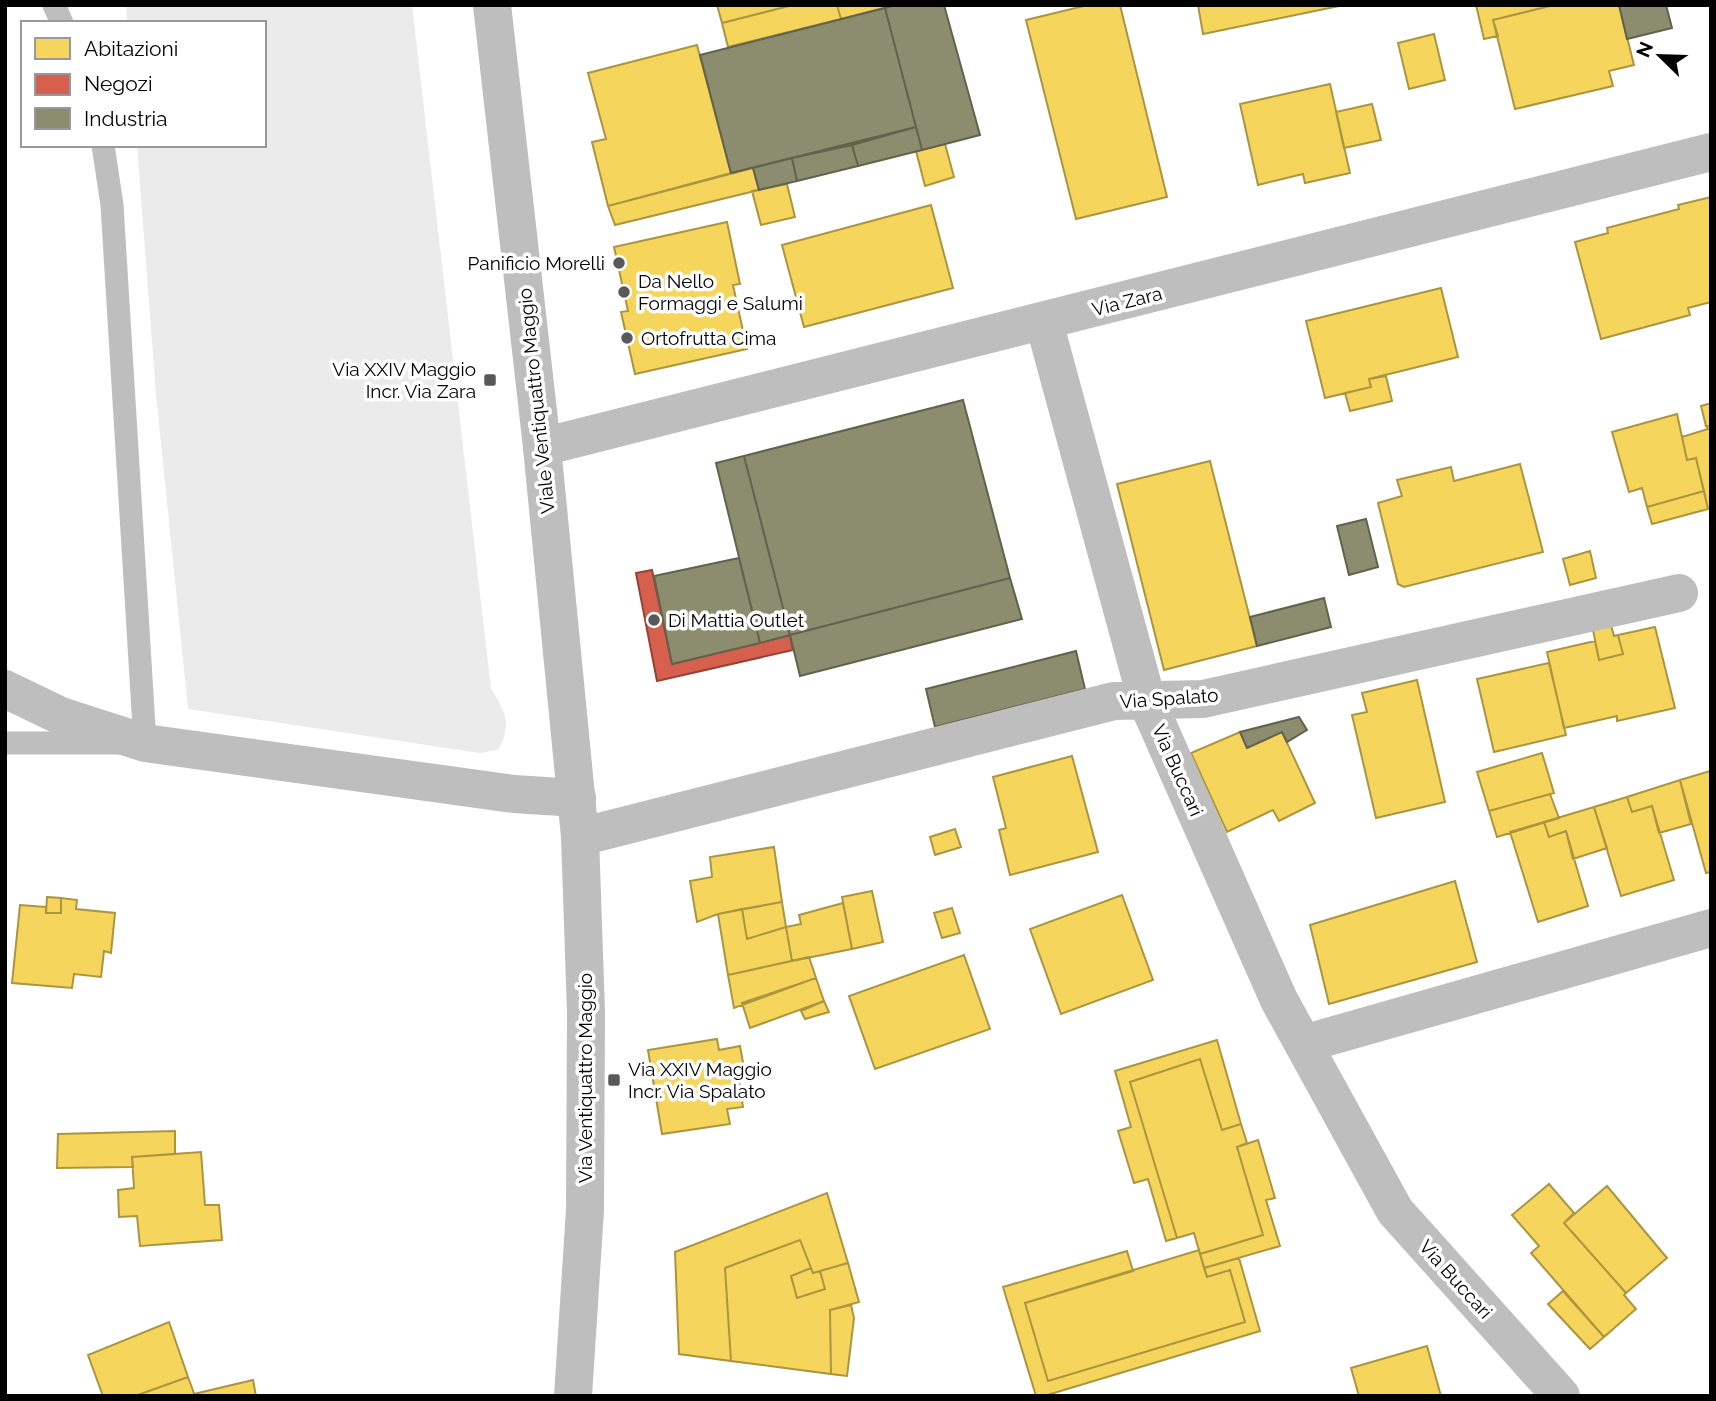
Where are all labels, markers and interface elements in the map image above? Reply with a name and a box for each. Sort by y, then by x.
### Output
legend [21,21,266,147]
north arrow [1625,21,1695,91]
text: Abitazioni [84,36,178,61]
text: N [1631,38,1657,60]
text: Negozi [84,71,153,96]
text: Industria [84,106,168,131]
place label: Panificio Morelli [468,252,605,274]
marker: Panificio Morelli [611,255,627,271]
place label: Da Nello Formaggi e Salumi [638,270,803,314]
street label: Via Zara [1090,282,1164,320]
marker: Da Nello Formaggi e Salumi [616,284,632,300]
street label: Viale Ventiquattro Maggio [513,287,559,515]
place label: Ortofrutta Cima [641,327,776,349]
marker: Ortofrutta Cima [619,330,635,346]
place label: Via XXIV Maggio Incr. Via Zara [332,358,476,402]
marker: Via XXIV Maggio Incr. Via Zara [482,372,498,388]
place label: Di Mattia Outlet [668,609,805,631]
marker: Di Mattia Outlet [646,612,662,628]
street label: Via Spalato [1119,684,1219,712]
street label: Via Buccari [1148,721,1208,819]
street label: Via Ventiquattro Maggio [574,973,596,1183]
place label: Via XXIV Maggio Incr. Via Spalato [628,1058,772,1102]
marker: Via XXIV Maggio Incr. Via Spalato [606,1072,622,1088]
street label: Via Buccari [1415,1235,1497,1323]

